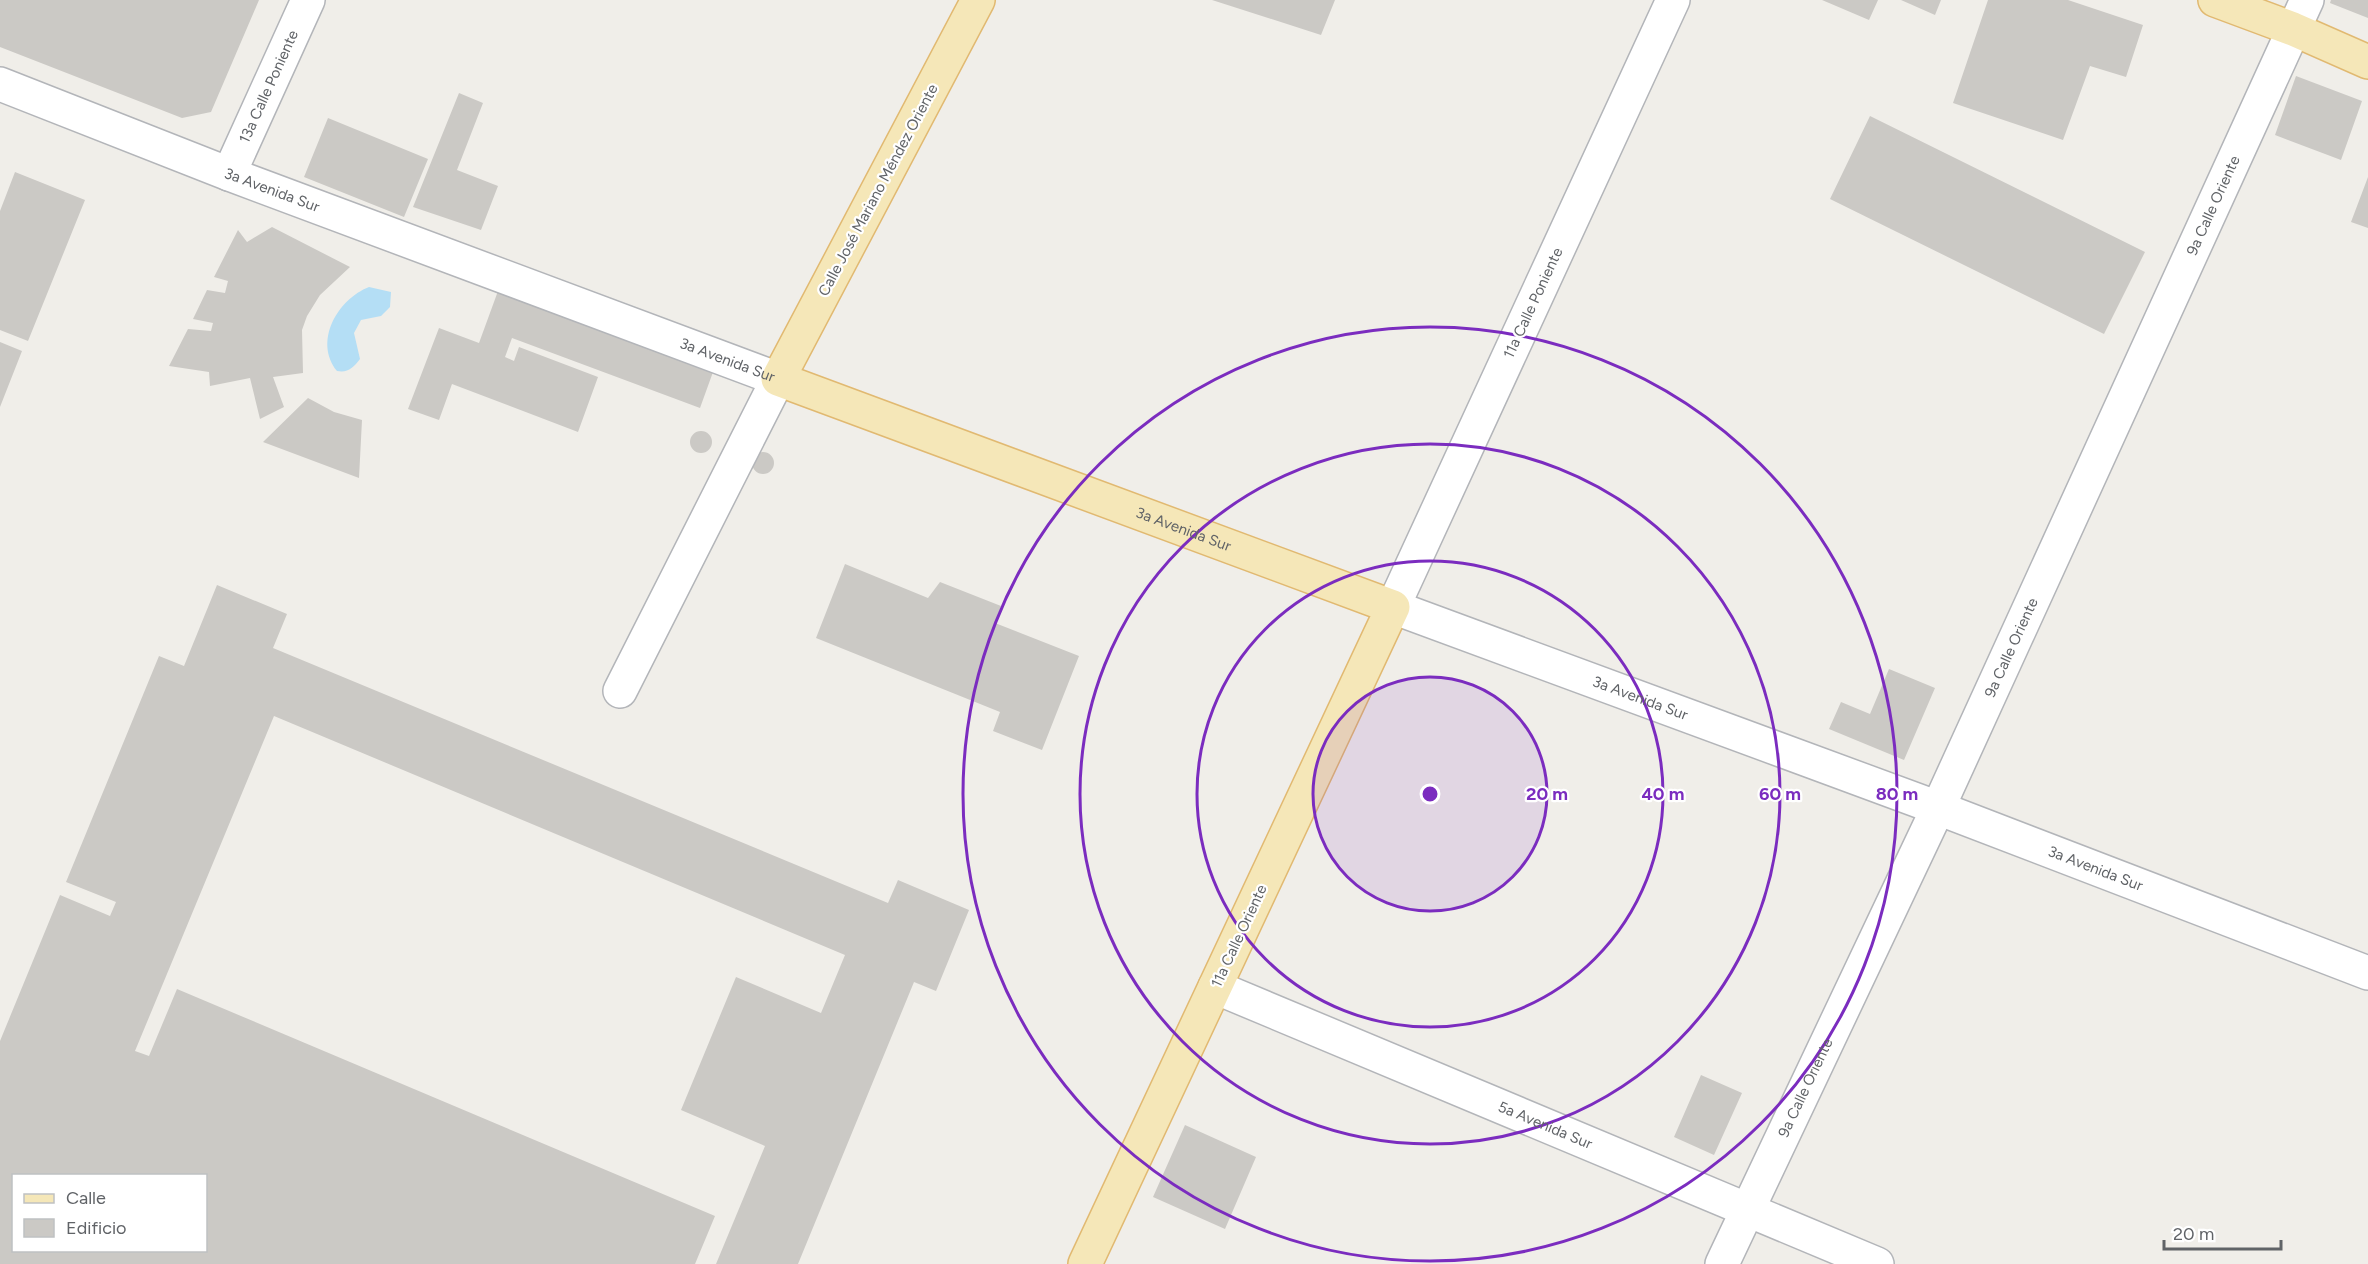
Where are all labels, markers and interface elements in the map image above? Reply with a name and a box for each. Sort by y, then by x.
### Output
street label: 13a Calle Poniente [235,27,302,146]
street label: Calle José Mariano Méndez Oriente [814,81,942,299]
street label: 9a Calle Oriente [2183,153,2244,258]
street label: 3a Avenida Sur [222,164,322,216]
street label: 11a Calle Poniente [1499,245,1567,361]
street label: 3a Avenida Sur [677,334,777,386]
street label: 3a Avenida Sur [1133,503,1234,555]
street label: 9a Calle Oriente [1981,595,2042,700]
street label: 3a Avenida Sur [1590,672,1690,724]
text: 20 m [1526,783,1568,805]
text: 40 m [1641,783,1685,805]
text: 60 m [1759,783,1801,805]
text: 80 m [1876,783,1918,805]
centre of rings [1420,784,1440,804]
street label: 3a Avenida Sur [2046,842,2145,895]
street label: 11a Calle Oriente [1207,882,1271,990]
street label: 9a Calle Oriente [1774,1035,1837,1140]
street label: 5a Avenida Sur [1495,1097,1595,1153]
legend [12,1174,207,1252]
text: Calle [66,1187,106,1209]
scale bar [2164,1213,2281,1251]
text: Edificio [66,1217,127,1239]
text: 20 m [2173,1223,2214,1245]

